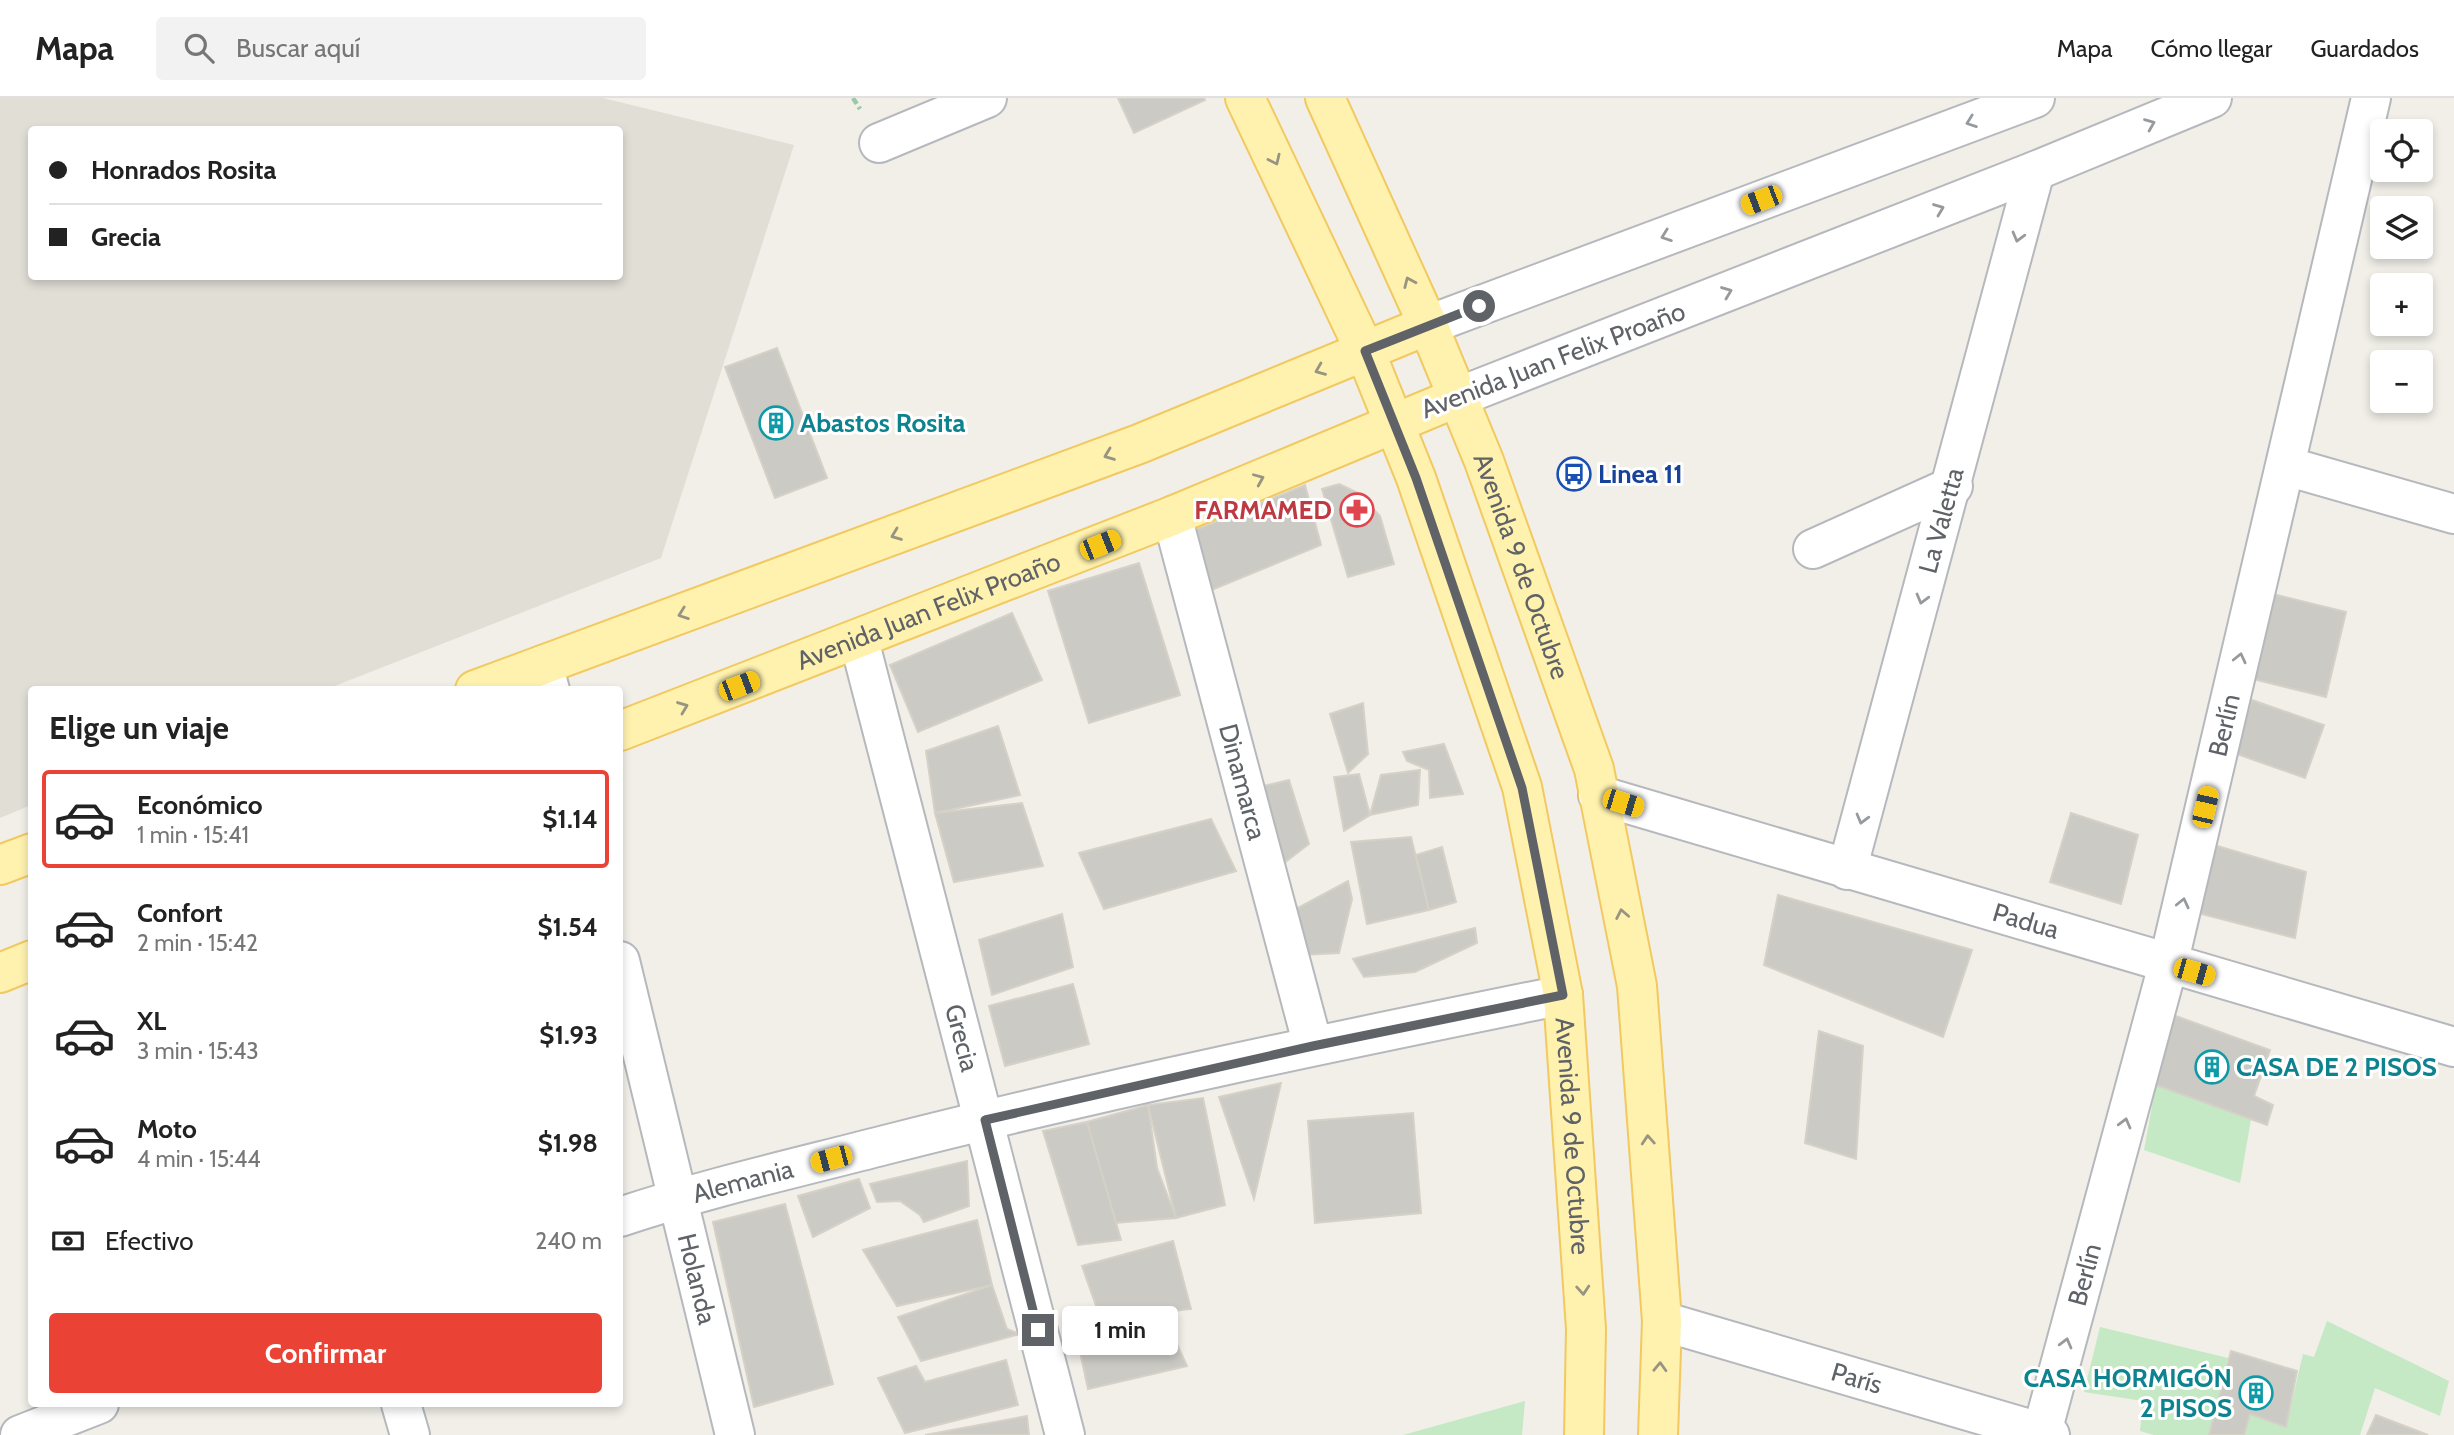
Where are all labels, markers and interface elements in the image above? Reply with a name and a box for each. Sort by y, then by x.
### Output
search box [156,17,646,80]
text: Mapa [35,28,114,68]
icon: search [180,29,218,67]
text: Buscar aquí [236,32,360,64]
text: Mapa [2057,34,2113,63]
text: Cómo llegar [2151,34,2272,63]
text: Guardados [2310,34,2419,63]
one-way arrow [1965,114,1977,128]
one-way arrow [2143,118,2155,132]
map controls [2370,119,2433,413]
button: locate [2370,119,2433,182]
one-way arrow [1266,153,1280,165]
text: Honrados Rosita [91,154,276,186]
car [1738,183,1785,217]
button: layers [2370,196,2433,259]
one-way arrow [1932,203,1944,217]
text: Grecia [91,221,161,253]
one-way arrow [1661,227,1673,241]
one-way arrow [2011,231,2026,243]
button: + [2370,273,2433,336]
one-way arrow [1403,277,1417,290]
one-way arrow [1721,286,1733,300]
route start [1463,290,1495,322]
street label: Avenida Juan Felix Proaño [1416,295,1690,425]
button: − [2370,350,2433,413]
one-way arrow [1314,361,1326,375]
building icon: Abastos Rosita [757,404,795,442]
place label: Abastos Rosita [800,407,965,439]
one-way arrow [1104,447,1116,461]
street label: Avenida 9 de Octubre [1466,449,1577,683]
bus stop icon: Linea 11 [1555,455,1593,493]
place label: Linea 11 [1598,458,1683,490]
street label: La Valetta [1912,464,1971,577]
one-way arrow [1252,473,1265,487]
pharmacy icon: FARMAMED [1338,491,1376,529]
place label: FARMAMED [1194,494,1332,526]
one-way arrow [890,527,902,541]
car [1077,527,1124,563]
street label: Avenida Juan Felix Proaño [792,545,1065,677]
one-way arrow [1916,593,1930,605]
one-way arrow [677,606,689,620]
one-way arrow [2232,652,2247,664]
car [716,669,763,703]
street label: Berlín [2201,691,2247,760]
one-way arrow [677,701,689,715]
text: Elige un viaje [49,708,229,747]
street label: Dinamarca [1212,720,1274,844]
car [2191,784,2220,830]
car [1600,787,1647,819]
icon: car [53,788,116,851]
text: Económico [137,789,263,821]
text: $1.14 [542,803,598,835]
one-way arrow [1855,813,1870,825]
text: 1 min · 15:41 [137,821,249,849]
icon: car [53,896,116,959]
street label: Padua [1989,896,2063,946]
text: Confort [137,897,223,929]
one-way arrow [2174,897,2189,909]
one-way arrow [1616,908,1631,920]
text: $1.54 [537,911,598,943]
text: 2 min · 15:42 [137,929,258,957]
car [2171,956,2218,988]
street label: Grecia [938,1001,986,1075]
icon: car [53,1004,116,1067]
text: XL [137,1005,166,1037]
street label: Avenida 9 de Octubre [1549,1016,1597,1256]
text: $1.93 [539,1019,598,1051]
text: 3 min · 15:43 [137,1037,259,1065]
building icon: CASA DE 2 PISOS [2193,1048,2231,1086]
place label: CASA DE 2 PISOS [2236,1051,2437,1083]
icon: car [53,1112,116,1175]
text: Moto [137,1113,197,1145]
one-way arrow [2117,1117,2132,1129]
text: $1.98 [538,1127,598,1159]
one-way arrow [1641,1134,1656,1145]
car [808,1143,855,1175]
text: 4 min · 15:44 [137,1145,261,1173]
street label: Alemania [689,1153,797,1210]
icon: cash [49,1222,87,1260]
text: Efectivo [105,1225,194,1257]
text: 240 m [535,1227,602,1255]
street label: Holanda [671,1230,724,1328]
street label: Berlín [2061,1240,2108,1309]
one-way arrow [1575,1285,1590,1296]
callout: 1 min [1062,1306,1178,1354]
button: Confirmar [49,1313,602,1393]
route end [1022,1314,1054,1346]
text: 1 min [1094,1316,1146,1344]
one-way arrow [2058,1337,2072,1349]
street label: París [1828,1356,1886,1401]
one-way arrow [1653,1361,1668,1372]
place label: CASA HORMIGÓN 2 PISOS [2023,1362,2232,1424]
building icon: CASA HORMIGÓN 2 PISOS [2237,1374,2275,1412]

